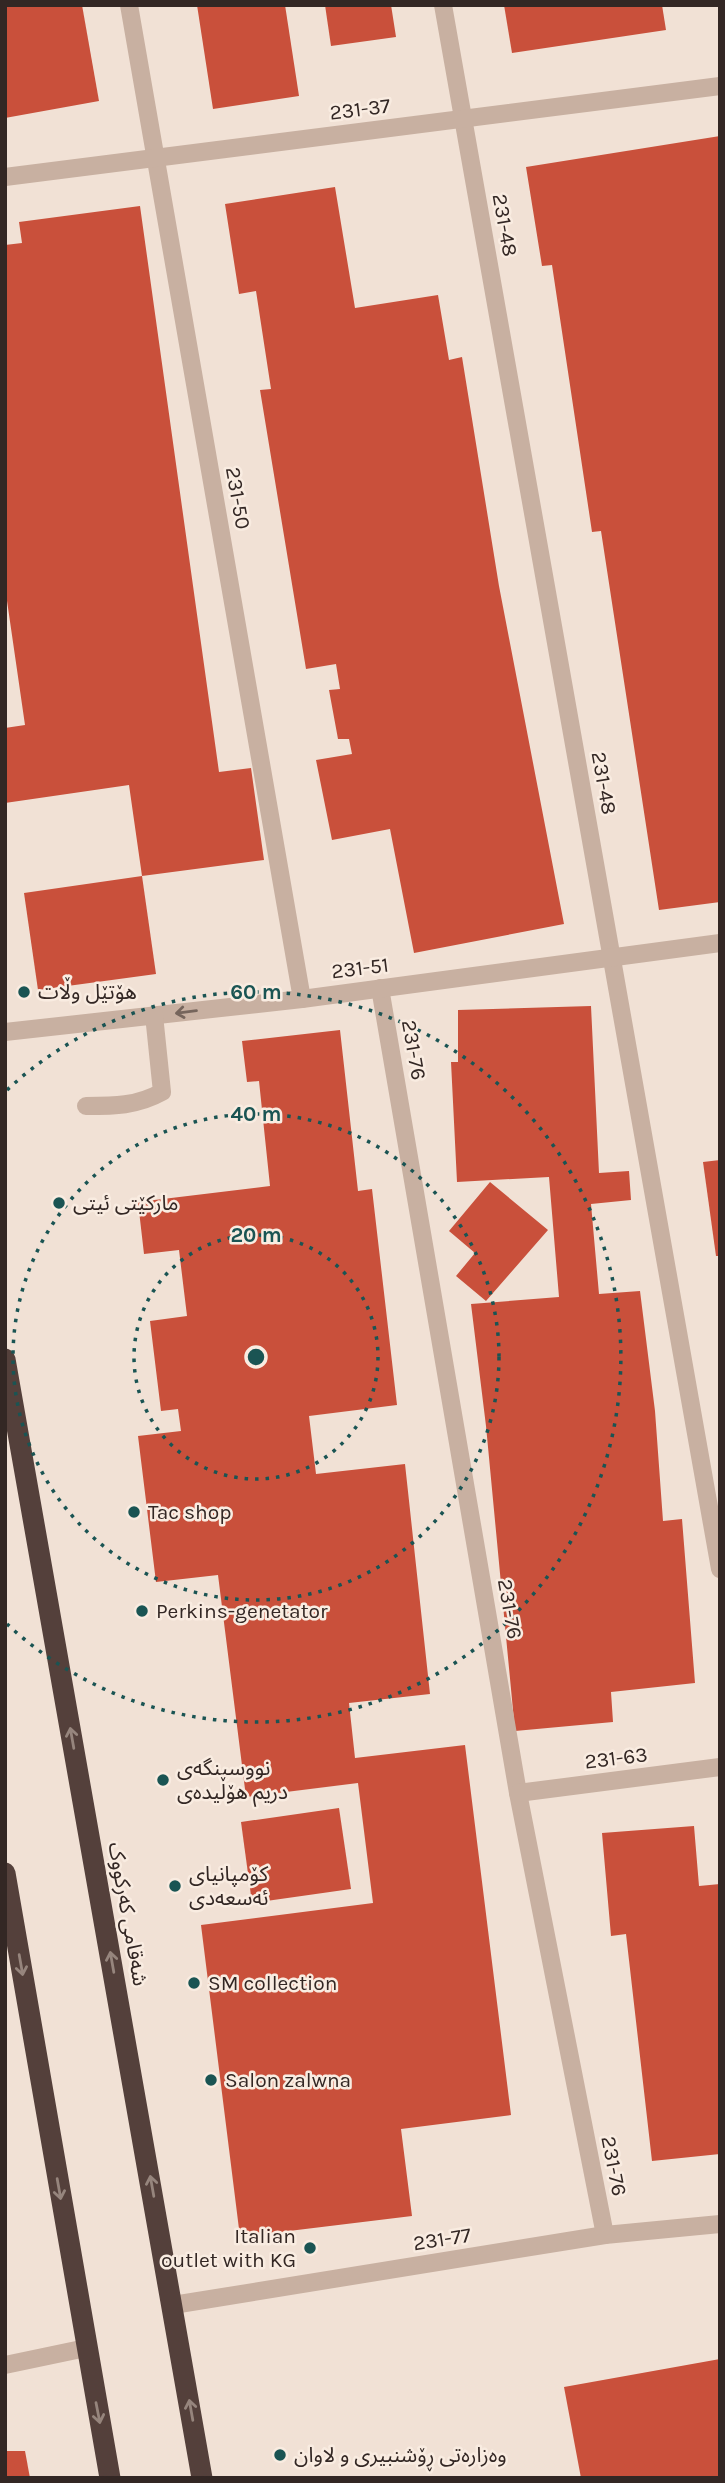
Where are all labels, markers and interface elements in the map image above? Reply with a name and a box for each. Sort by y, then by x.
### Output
street label: 231-37 [328,93,392,125]
street label: 231-48 [488,192,522,258]
street label: 231-50 [221,465,255,531]
street label: 231-48 [587,750,621,816]
street label: 231-51 [330,953,390,983]
place label: هۆتێل وڵات [38,976,137,1004]
text: 60 m [230,980,282,1004]
marker: هۆتێل وڵات [16,984,32,1000]
one-way arrow [175,1005,197,1018]
street label: 231-76 [397,1018,431,1082]
text: 40 m [230,1102,282,1126]
place label: مارکێتی ئیتی [73,1191,179,1215]
marker: مارکێتی ئیتی [51,1195,67,1211]
text: 20 m [230,1223,282,1247]
centre of rings [244,1345,268,1369]
place label: Tac shop [148,1500,232,1524]
marker: Tac shop [126,1504,142,1520]
street label: 231-76 [493,1577,527,1641]
place label: Perkins-genetator [156,1599,328,1623]
marker: Perkins-genetator [134,1603,150,1619]
one-way arrow [65,1727,78,1750]
street label: 231-63 [583,1742,649,1774]
place label: نووسینگەی دریم هۆڵیدەی [177,1756,288,1807]
marker: نووسینگەی دریم هۆڵیدەی [155,1772,171,1788]
street label: شەقامی کەرکووک [104,1840,152,1988]
place label: کۆمپانیای ئەسعەدی [189,1862,268,1910]
marker: کۆمپانیای ئەسعەدی [167,1878,183,1894]
one-way arrow [105,1951,118,1974]
one-way arrow [15,1953,28,1976]
place label: SM collection [208,1971,337,1995]
marker: SM collection [186,1975,202,1991]
place label: Salon zalwna [225,2068,351,2092]
marker: Salon zalwna [203,2072,219,2088]
street label: 231-76 [596,2134,632,2198]
one-way arrow [145,2175,158,2198]
one-way arrow [53,2177,66,2200]
street label: 231-77 [411,2223,473,2255]
place label: Italian outlet with KG [161,2224,296,2272]
marker: Italian outlet with KG [302,2240,318,2256]
one-way arrow [184,2400,197,2422]
one-way arrow [92,2401,105,2424]
place label: وەزارەتی ڕۆشنبیری و لاوان [294,2443,507,2472]
marker: وەزارەتی ڕۆشنبیری و لاوان [272,2447,288,2463]

